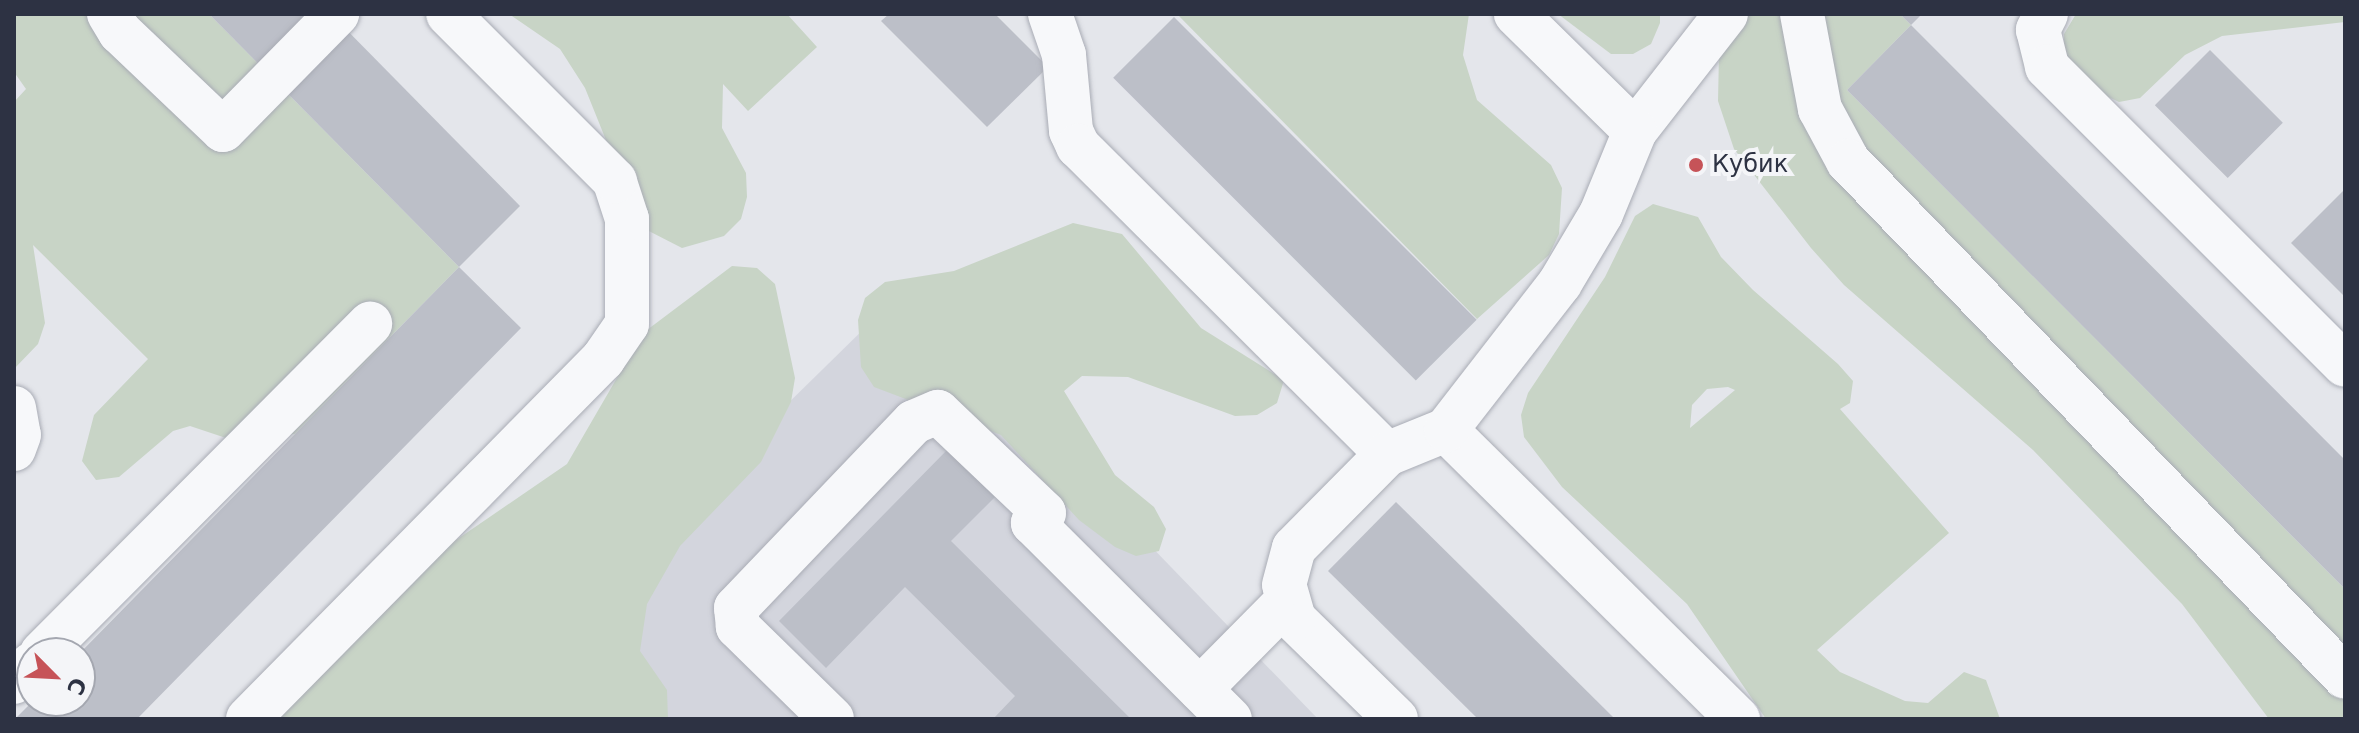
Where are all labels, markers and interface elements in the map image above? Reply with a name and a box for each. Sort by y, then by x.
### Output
place label: Кубик [1712,151,1788,179]
marker: Кубик [1687,156,1705,174]
north arrow [16,637,96,717]
text: С [62,674,91,699]

